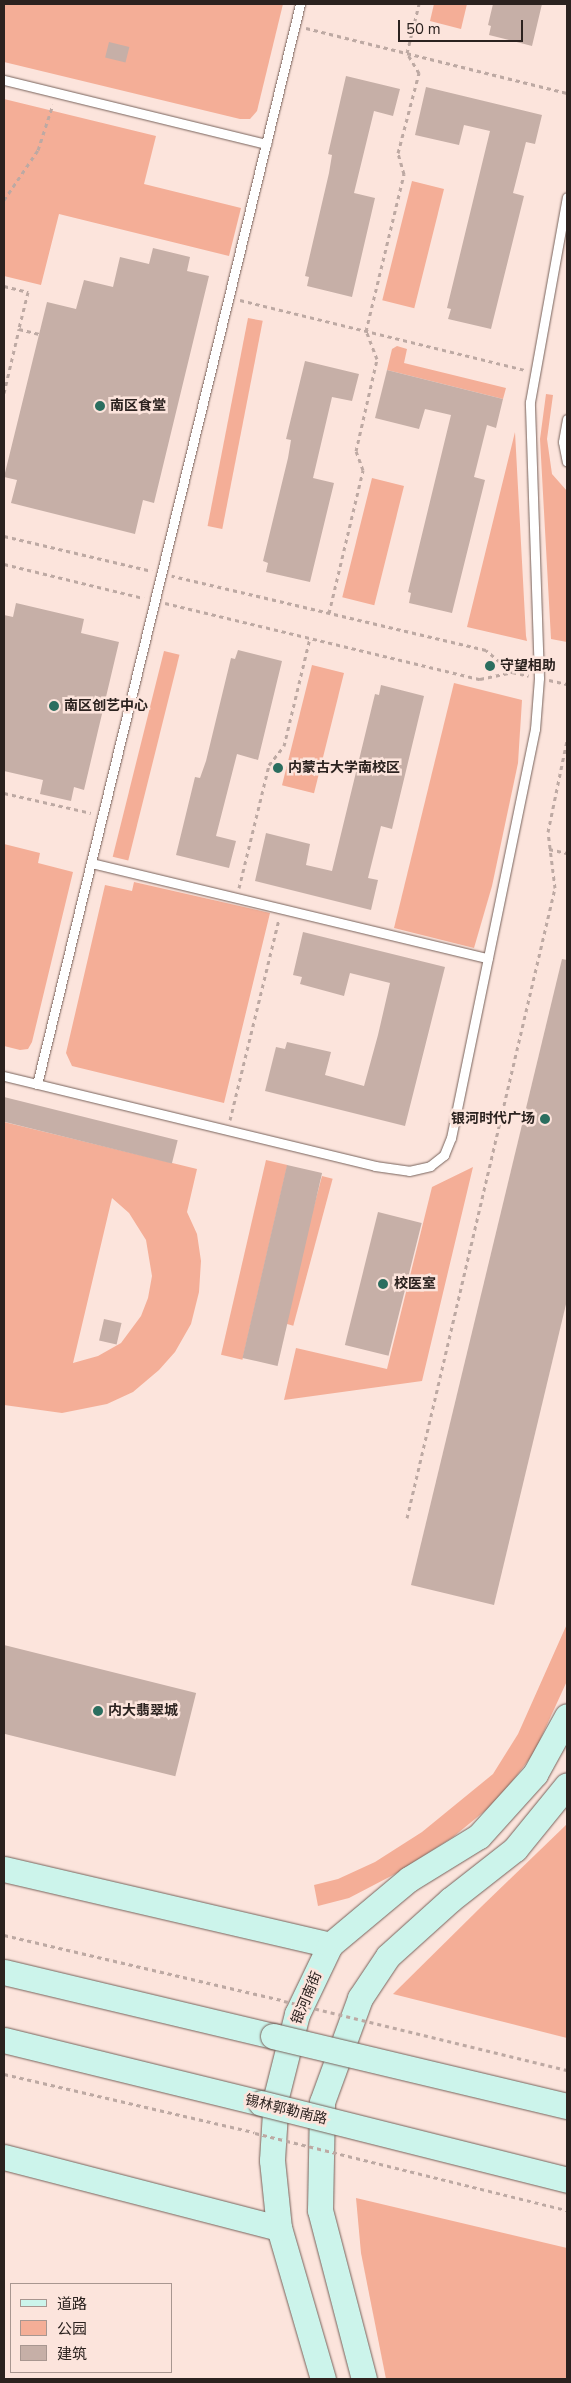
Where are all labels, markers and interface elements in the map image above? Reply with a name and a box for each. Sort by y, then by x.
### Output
scale bar [401,10,526,42]
text: 50 m [406,19,441,39]
place label: 南区食堂 [110,398,166,414]
marker: 南区食堂 [94,400,106,412]
place label: 守望相助 [500,658,556,674]
marker: 守望相助 [484,660,496,672]
place label: 南区创艺中心 [64,698,148,714]
marker: 南区创艺中心 [48,700,60,712]
place label: 内蒙古大学南校区 [288,760,400,776]
marker: 内蒙古大学南校区 [272,762,284,774]
place label: 银河时代广场 [451,1111,535,1127]
marker: 银河时代广场 [539,1113,551,1125]
place label: 校医室 [394,1276,436,1292]
marker: 校医室 [376,1277,390,1291]
place label: 内大翡翠城 [108,1703,178,1719]
marker: 内大翡翠城 [92,1705,104,1717]
street label: 银河南街 [288,1969,326,2027]
street label: 锡林郭勒南路 [243,2092,329,2128]
legend [10,2283,172,2373]
text: 道路 [57,2294,87,2314]
text: 公园 [57,2319,87,2339]
text: 建筑 [57,2344,87,2364]

